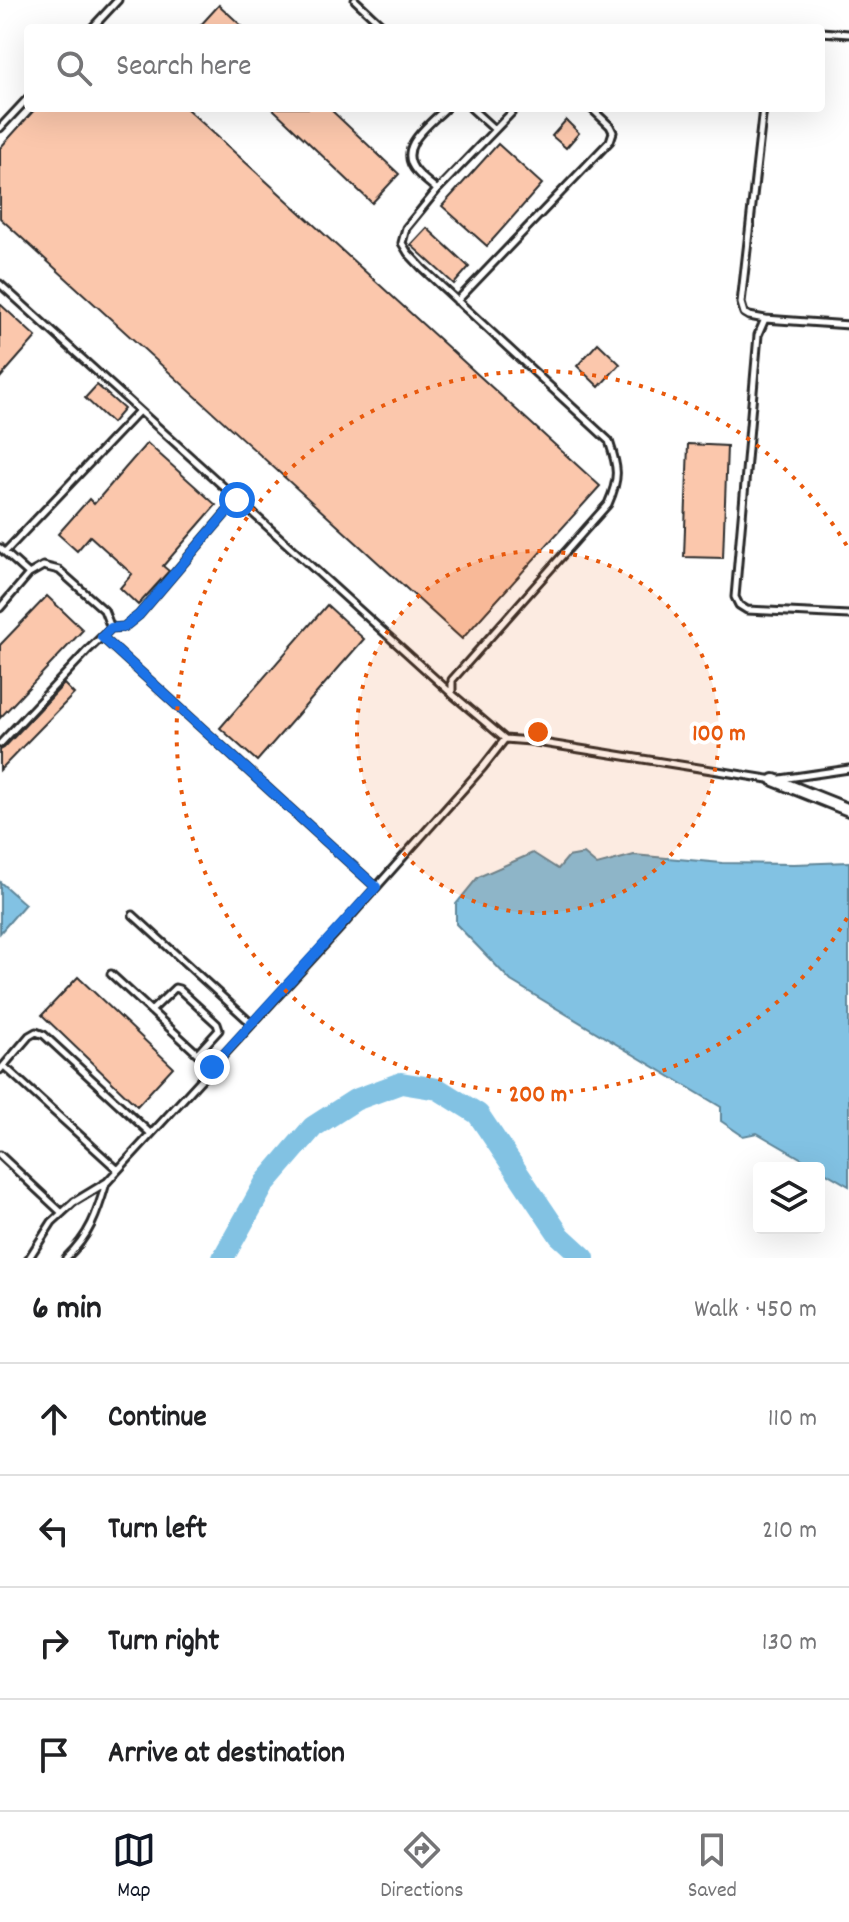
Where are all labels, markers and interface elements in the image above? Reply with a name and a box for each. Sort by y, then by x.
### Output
search box [24,24,825,112]
icon: search [52,46,96,90]
text: Search here [116,47,252,90]
route start [219,482,255,518]
centre of rings [524,718,552,746]
text: 100 m [692,718,746,752]
route end [194,1049,230,1085]
text: 200 m [509,1079,567,1113]
map controls [753,1162,825,1234]
button: layers [753,1162,825,1234]
text: 6 min [32,1286,102,1335]
text: Walk · 450 m [694,1292,817,1329]
icon: ahead [32,1397,76,1441]
text: Continue [108,1398,207,1441]
text: 110 m [768,1401,817,1438]
icon: left [32,1509,76,1553]
text: Turn left [108,1510,207,1553]
text: 210 m [762,1513,817,1550]
icon: right [32,1621,76,1665]
text: Turn right [108,1622,219,1665]
text: 130 m [762,1625,817,1662]
icon: arrive [32,1733,76,1777]
text: Arrive at destination [108,1734,345,1777]
tab: Map [112,1828,156,1907]
tab: Directions [380,1828,464,1907]
tab: Saved [688,1828,737,1907]

